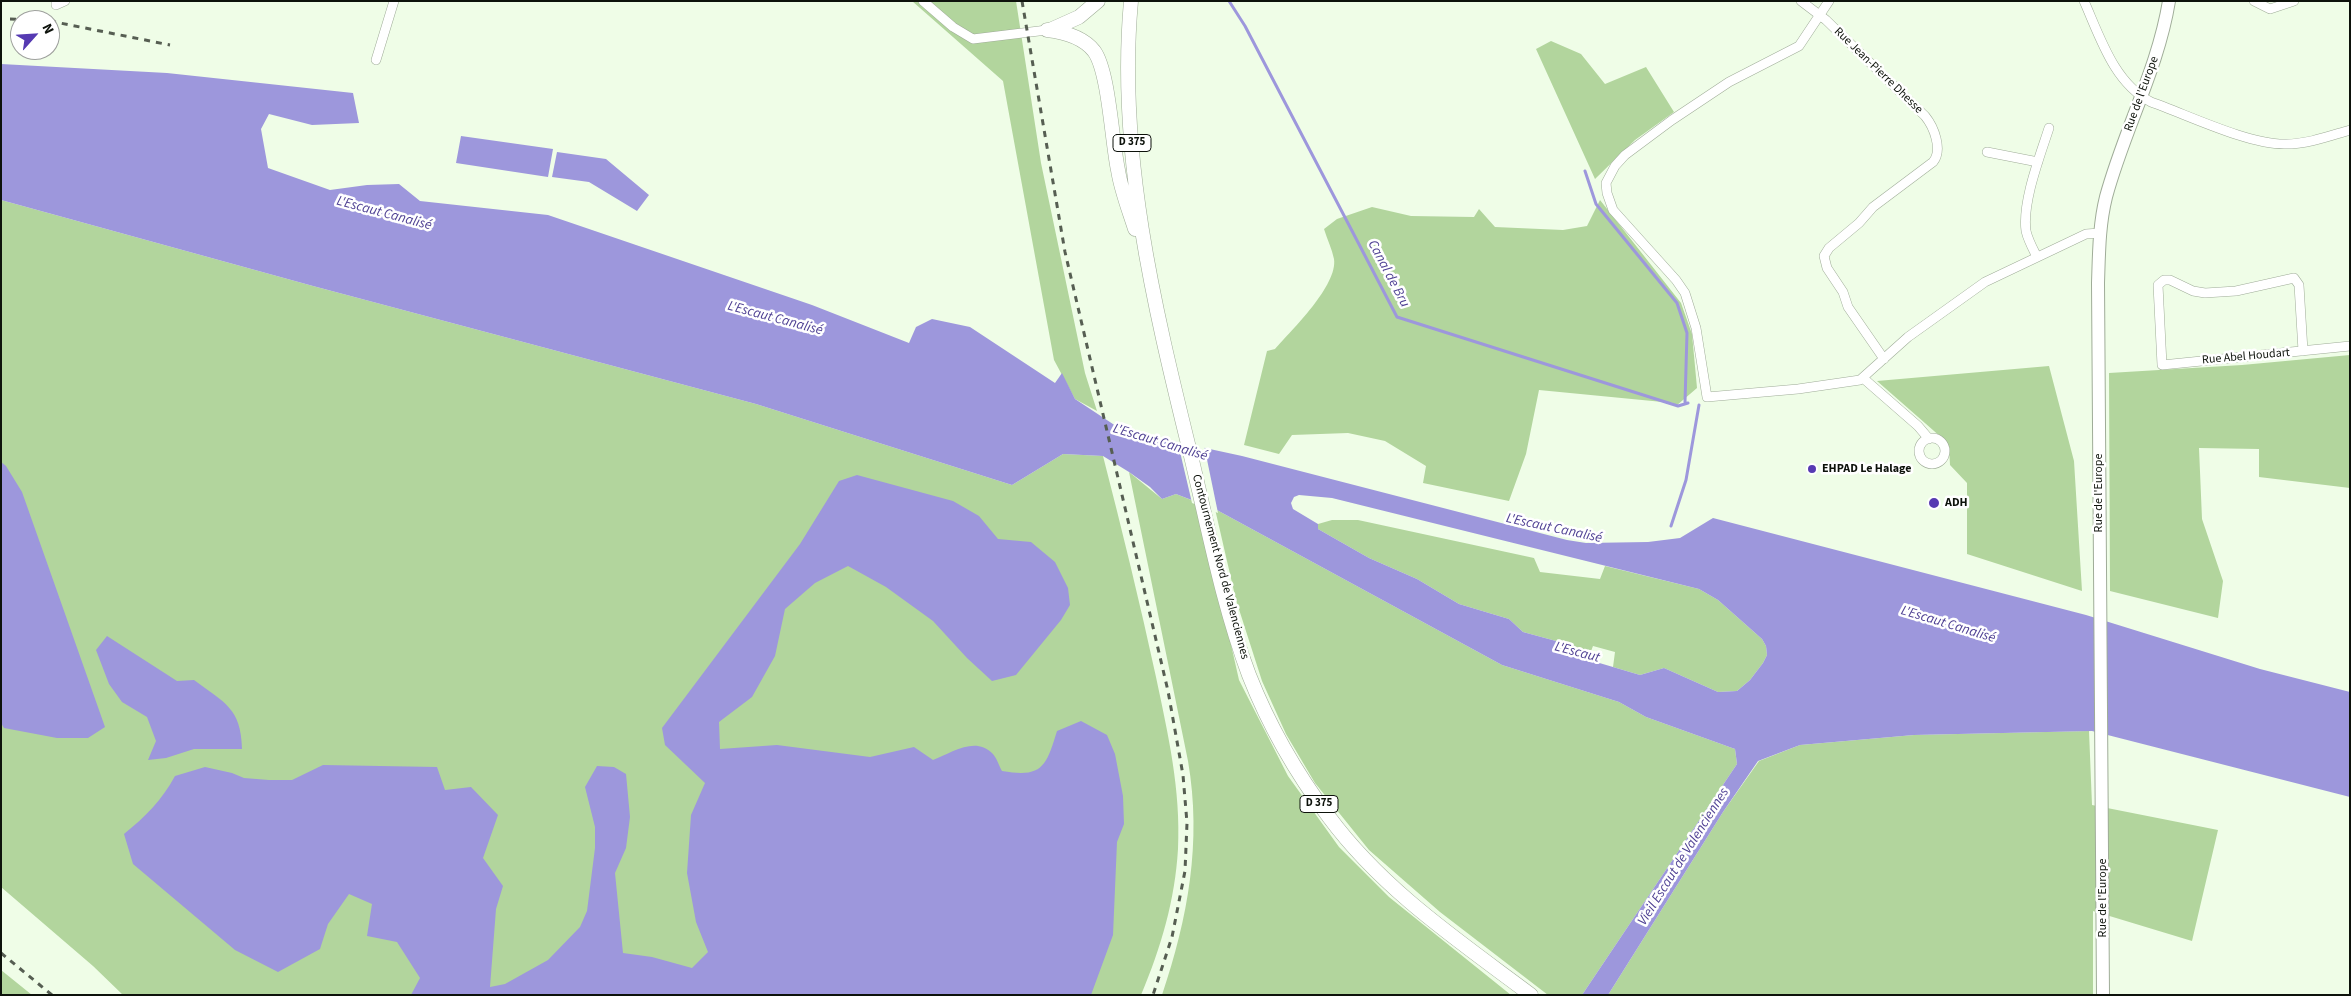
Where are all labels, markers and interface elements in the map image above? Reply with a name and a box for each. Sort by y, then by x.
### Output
north arrow [10,10,60,60]
text: N [37,20,59,37]
street label: Rue Jean-Pierre Dhesse [1831,25,1925,117]
street label: Rue de l'Europe [2122,55,2162,133]
road number: D 375 [1113,134,1151,152]
water label: L'Escaut Canalisé [335,193,433,235]
water label: Canal de Bru [1363,238,1413,310]
water label: L'Escaut Canalisé [726,298,824,340]
street label: Rue Abel Houdart [2202,346,2290,368]
water label: L'Escaut Canalisé [1111,421,1209,465]
street label: Rue de l'Europe [2092,454,2106,532]
place label: EHPAD Le Halage [1822,462,1911,476]
marker: EHPAD Le Halage [1806,463,1818,475]
street label: Contournement Nord de Valenciennes [1188,473,1252,661]
marker: ADH [1927,496,1941,510]
place label: ADH [1945,496,1968,510]
water label: L'Escaut Canalisé [1504,511,1604,547]
water label: L'Escaut Canalisé [1899,603,1997,647]
water label: L'Escaut [1553,639,1601,667]
water label: Vieil Escaut de Valenciennes [1635,785,1733,929]
road number: D 375 [1300,796,1338,812]
street label: Rue de l'Europe [2096,859,2110,937]

